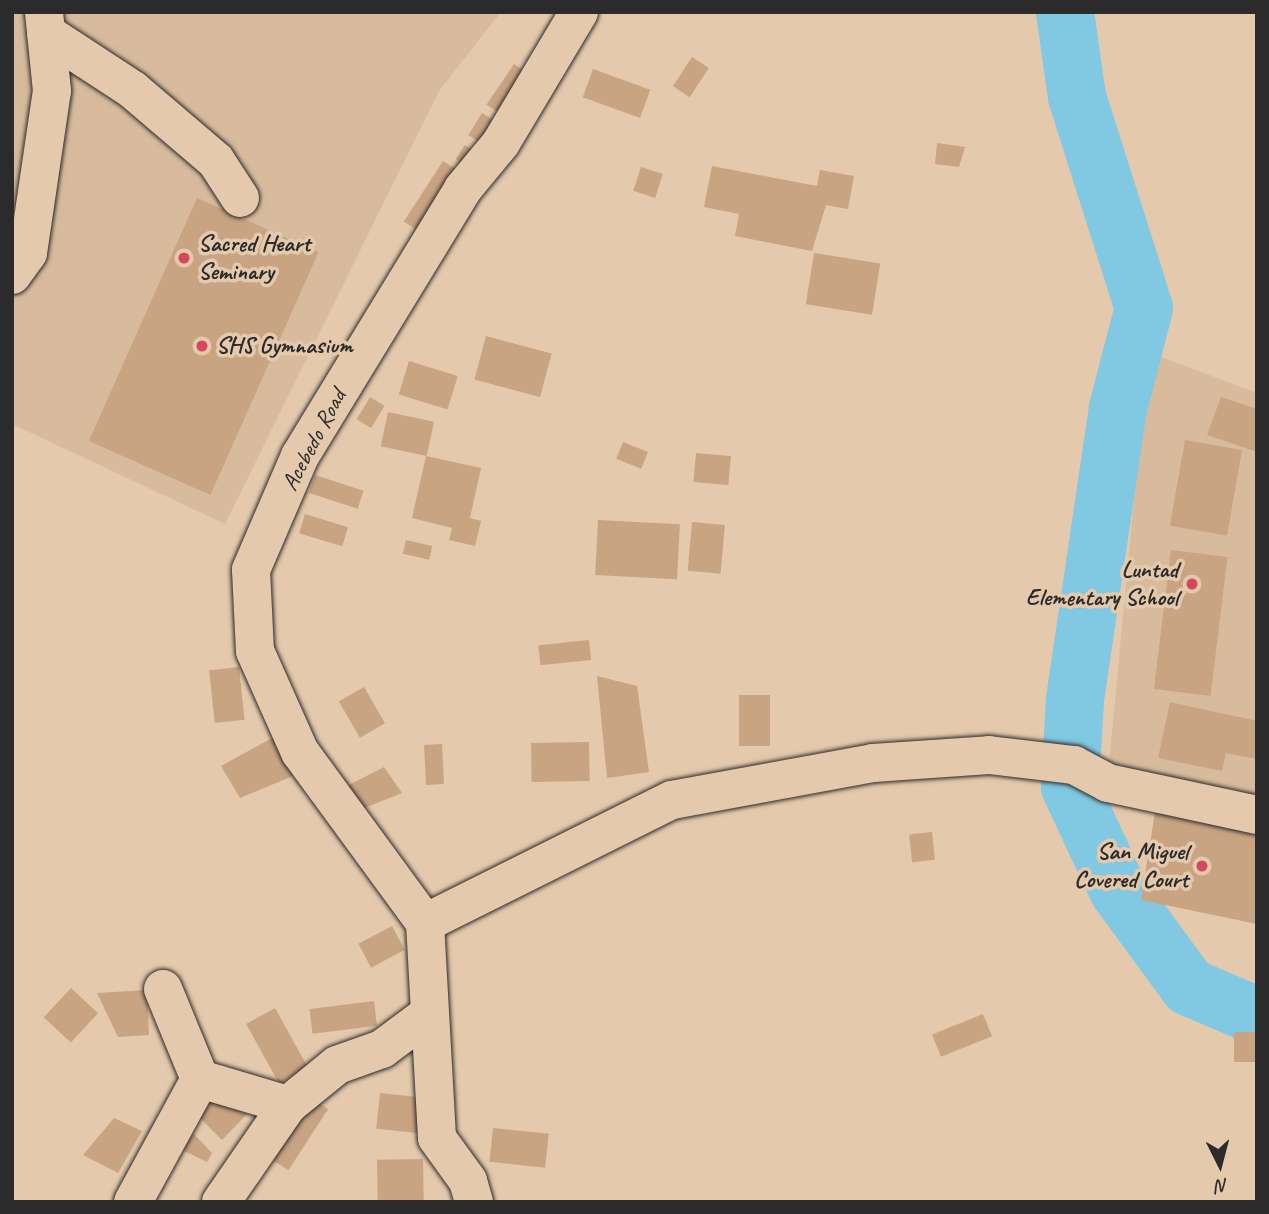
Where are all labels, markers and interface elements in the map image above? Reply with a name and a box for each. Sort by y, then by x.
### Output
place label: Sacred Heart Seminary [198,230,309,286]
marker: Sacred Heart Seminary [176,250,192,266]
place label: SHS Gymnasium [216,332,352,360]
marker: SHS Gymnasium [194,338,210,354]
street label: Acebedo Road [275,384,353,496]
place label: Luntad Elementary School [1026,556,1178,612]
marker: Luntad Elementary School [1184,576,1200,592]
place label: San Miguel Covered Court [1074,838,1188,894]
marker: San Miguel Covered Court [1194,858,1210,874]
north arrow [1185,1130,1255,1200]
text: N [1215,1173,1229,1198]

